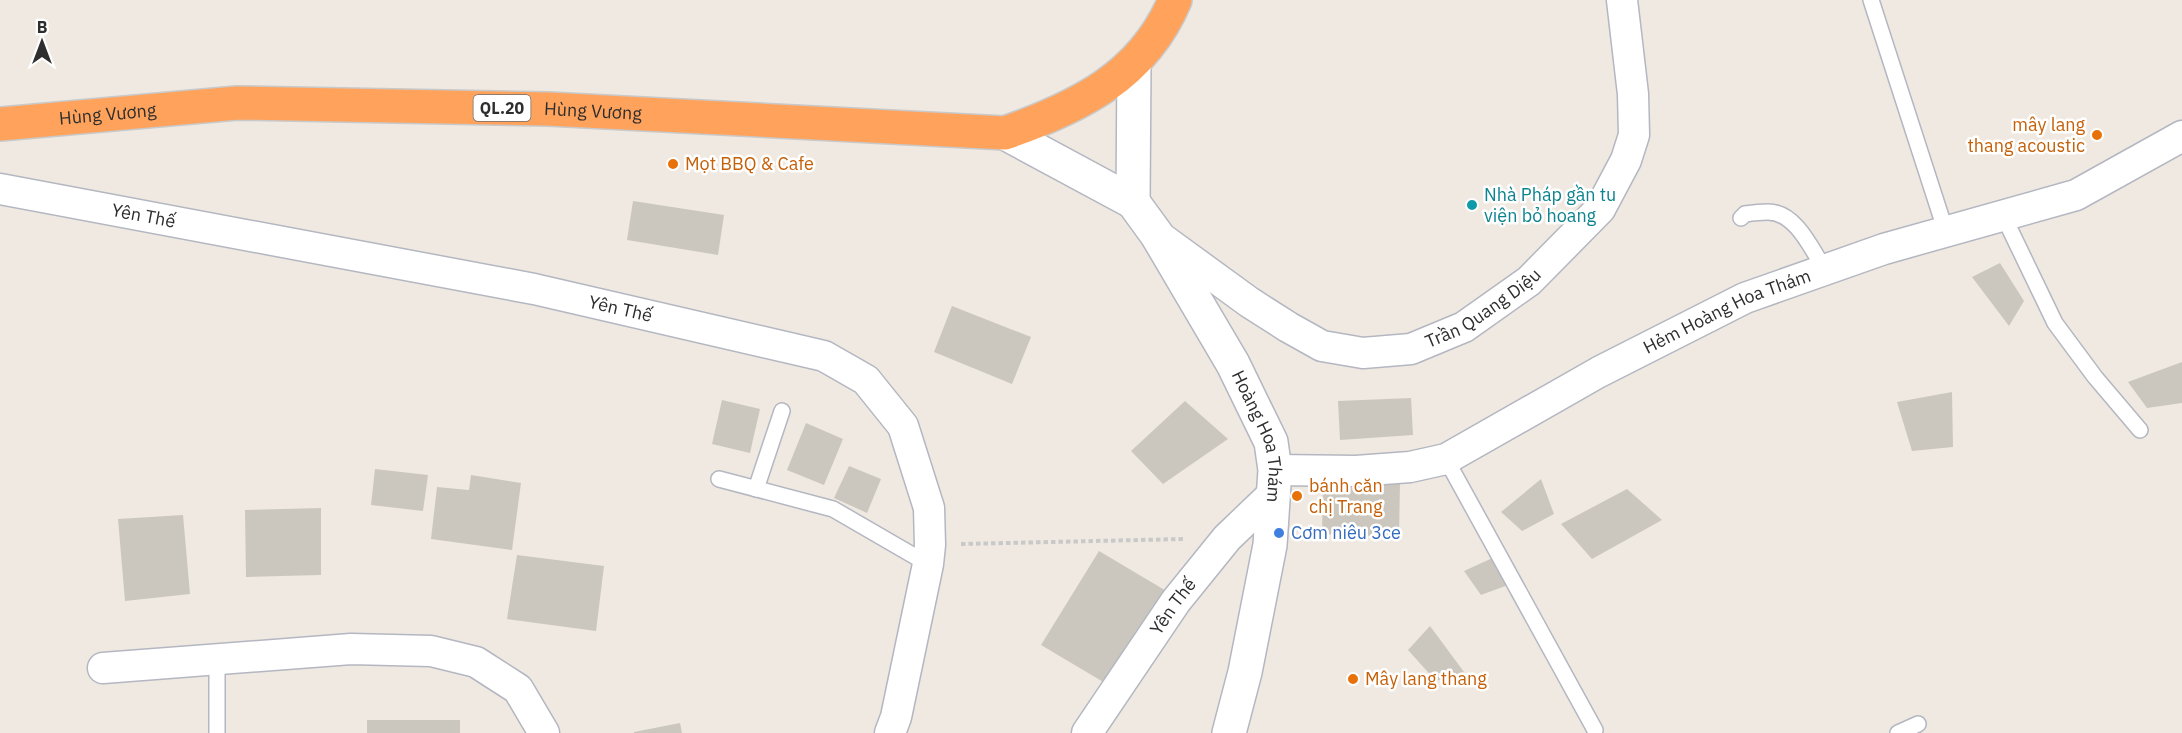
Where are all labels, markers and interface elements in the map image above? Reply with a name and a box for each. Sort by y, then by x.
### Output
north arrow [12,12,72,72]
text: B [37,17,48,37]
road number: QL.20 [474,95,530,121]
street label: Hùng Vương [544,97,643,125]
street label: Hùng Vương [58,98,158,130]
place label: mây lang thang acoustic [1967,113,2085,157]
marker: mây lang thang acoustic [2090,128,2104,142]
place label: Mọt BBQ & Cafe [685,152,814,175]
marker: Mọt BBQ & Cafe [666,157,680,171]
place label: Nhà Pháp gần tu viện bỏ hoang [1484,183,1616,227]
street label: Yên Thế [110,198,178,233]
marker: Nhà Pháp gần tu viện bỏ hoang [1465,198,1479,212]
street label: Trần Quang Diệu [1422,263,1546,353]
street label: Hẻm Hoàng Hoa Thám [1639,264,1814,359]
street label: Yên Thế [587,290,655,327]
street label: Hoàng Hoa Thám [1227,366,1287,503]
place label: bánh căn chị Trang [1309,474,1383,518]
marker: bánh căn chị Trang [1290,489,1304,503]
place label: Cơm niêu 3ce [1291,521,1401,544]
marker: Cơm niêu 3ce [1272,526,1286,540]
street label: Yên Thế [1145,573,1201,639]
place label: Mây lang thang [1365,667,1487,690]
marker: Mây lang thang [1346,672,1360,686]

